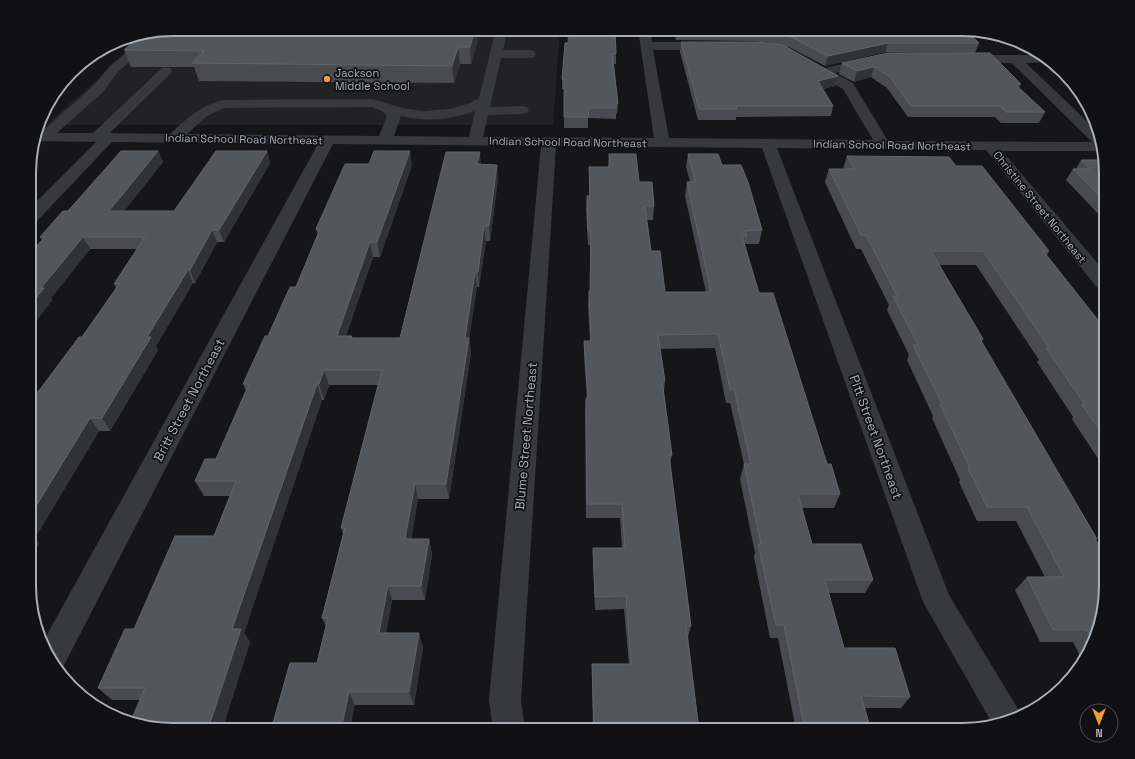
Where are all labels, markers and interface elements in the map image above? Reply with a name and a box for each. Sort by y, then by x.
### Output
place label: Jackson Middle School [335,66,410,93]
marker: Jackson Middle School [322,74,332,84]
street label: Indian School Road Northeast [165,131,323,147]
street label: Indian School Road Northeast [489,134,647,150]
street label: Indian School Road Northeast [813,137,971,153]
street label: Christine Street Northeast [990,148,1090,266]
street label: Britt Street Northeast [149,336,229,464]
street label: Blume Street Northeast [511,361,541,511]
street label: Pitt Street Northeast [846,373,906,501]
north arrow [1079,703,1119,743]
text: N [1095,726,1103,740]

